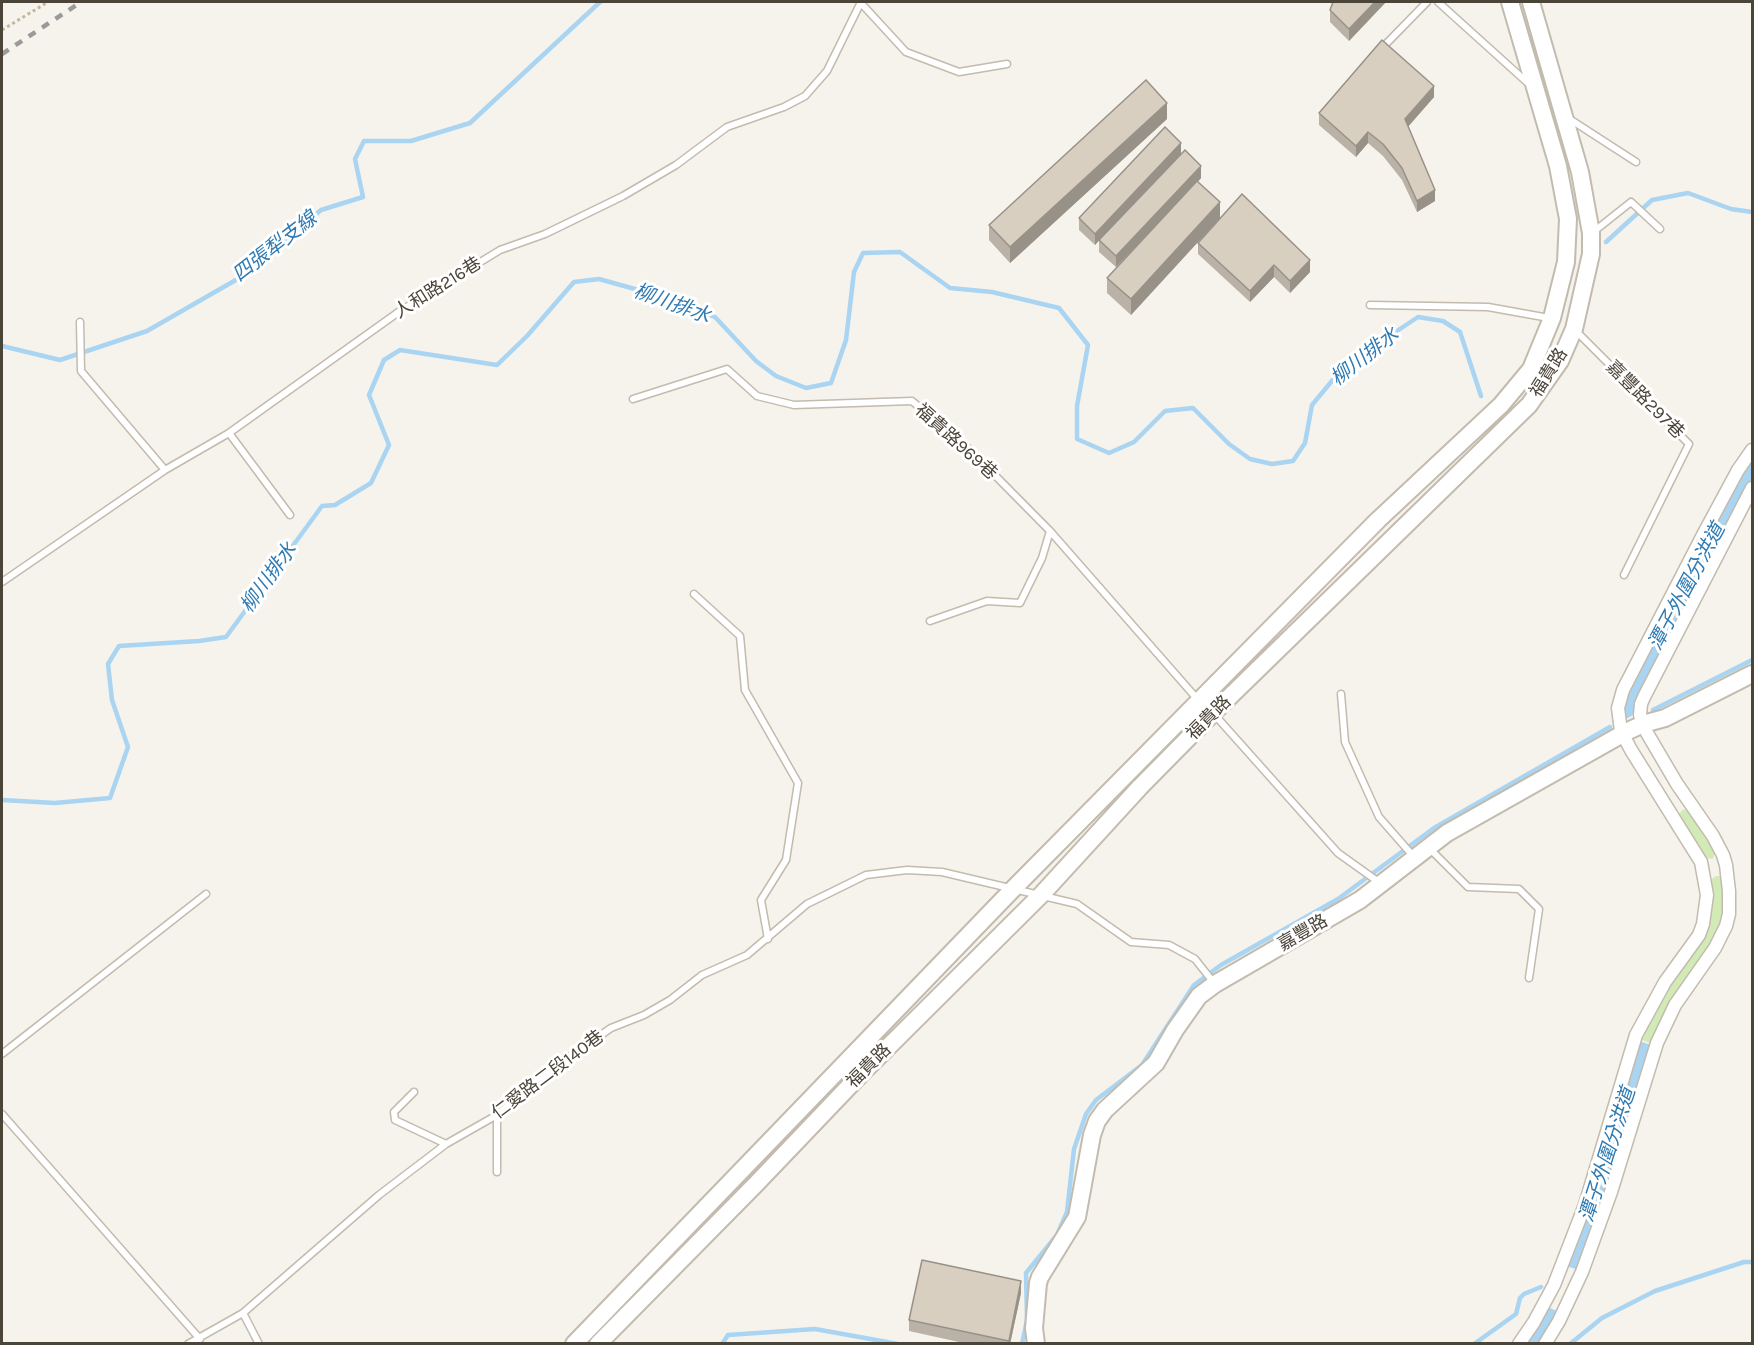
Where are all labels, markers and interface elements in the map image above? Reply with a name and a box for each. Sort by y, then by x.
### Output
water label: 四張犁支線 [228,207,322,287]
street label: 人和路216巷 [390,253,486,323]
water label: 柳川排水 [630,279,714,329]
water label: 柳川排水 [1326,323,1404,391]
street label: 福貴路 [1526,344,1572,402]
street label: 嘉豐路297巷 [1602,357,1688,443]
street label: 福貴路969巷 [910,399,1002,485]
water label: 潭子外圍分洪道 [1644,520,1730,654]
water label: 柳川排水 [236,539,302,617]
street label: 福貴路 [1182,691,1236,745]
street label: 嘉豐路 [1274,910,1332,956]
street label: 仁愛路二段140巷 [488,1026,608,1124]
street label: 福貴路 [842,1039,896,1093]
water label: 潭子外圍分洪道 [1575,1085,1641,1225]

